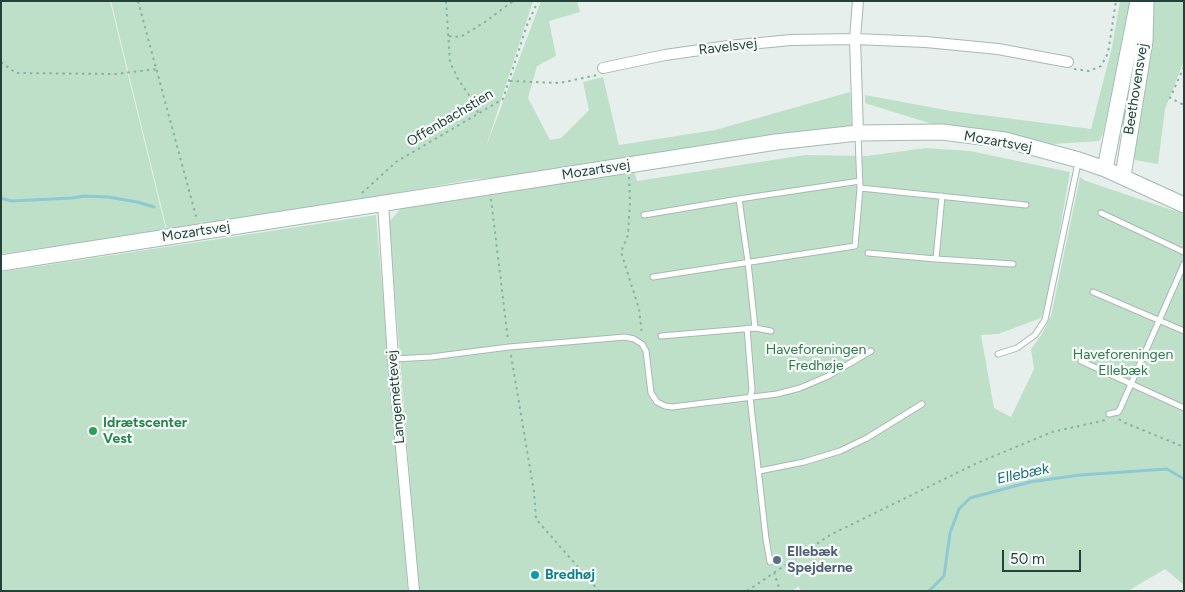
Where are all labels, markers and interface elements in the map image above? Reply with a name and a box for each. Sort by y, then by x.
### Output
street label: Ravelsvej [698,35,758,59]
street label: Beethovensvej [1120,42,1152,136]
street label: Offenbachstien [404,86,496,150]
street label: Mozartsvej [963,128,1033,156]
street label: Mozartsvej [561,156,631,184]
street label: Mozartsvej [161,218,231,246]
park label: Haveforeningen Fredhøje [766,342,866,374]
park label: Haveforeningen Ellebæk [1073,347,1173,380]
street label: Langemettevej [384,349,408,445]
place label: Idrætscenter Vest [103,415,187,448]
marker: Idrætscenter Vest [87,425,99,437]
water label: Ellebæk [995,460,1051,488]
scale bar [1005,540,1084,572]
place label: Ellebæk Spejderne [787,544,853,576]
text: 50 m [1010,550,1045,568]
marker: Ellebæk Spejderne [771,554,783,566]
place label: Bredhøj [545,567,595,583]
marker: Bredhøj [529,569,541,581]

